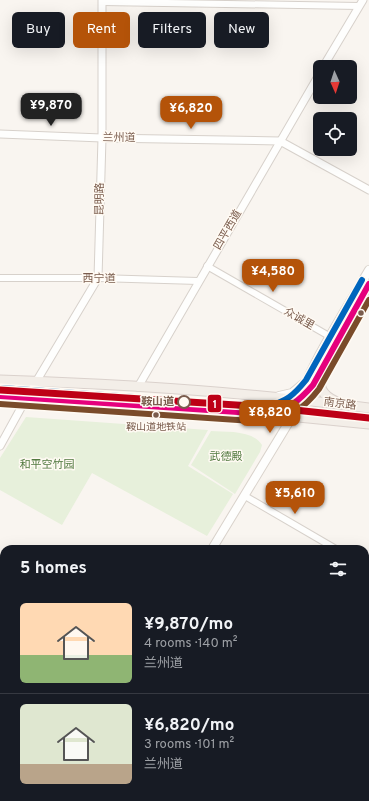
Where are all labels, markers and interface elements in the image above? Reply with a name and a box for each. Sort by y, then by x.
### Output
chip: Buy [12,12,65,48]
chip: Rent [73,12,130,48]
chip: Filters [138,12,206,48]
chip: New [214,12,269,48]
north arrow [313,60,357,104]
map controls [313,60,357,156]
pin: ¥9,870 [18,93,84,127]
pin: ¥6,820 [158,96,224,130]
text: ¥9,870 [30,98,72,114]
text: ¥6,820 [169,101,213,117]
button: locate [313,112,357,156]
street label: 兰州道 [102,131,136,145]
street label: 昆明路 [93,182,107,216]
street label: 四平西道 [211,207,245,253]
pin: ¥4,580 [240,259,306,293]
text: ¥4,580 [251,264,295,280]
street label: 西宁道 [83,272,116,286]
street label: 众诚里 [281,305,317,333]
unlabelled marker [356,308,366,318]
line badge: 1 [207,394,222,413]
place label: 鞍山道 [141,395,174,409]
marker: 鞍山道 [177,395,191,409]
street label: 南京路 [323,395,357,413]
text: 1 [213,398,217,412]
pin: ¥8,820 [237,400,303,434]
text: ¥8,820 [248,405,292,421]
marker: 鞍山道地铁站 [151,410,161,420]
place label: 鞍山道地铁站 [126,421,186,434]
park label: 武德殿 [210,450,243,464]
park label: 和平空竹园 [20,458,75,472]
pin: ¥5,610 [262,481,328,515]
text: ¥5,610 [275,486,315,502]
text: 5 homes [20,558,87,580]
icon: filters [327,558,349,580]
text: ¥9,870/mo [144,614,233,636]
icon: home [52,619,100,667]
text: 4 rooms · 140 m² [144,636,238,652]
text: 兰州道 [144,656,183,672]
text: ¥6,820/mo [144,715,234,737]
icon: home [52,720,100,768]
text: 3 rooms · 101 m² [144,737,234,753]
text: 兰州道 [144,757,183,773]

